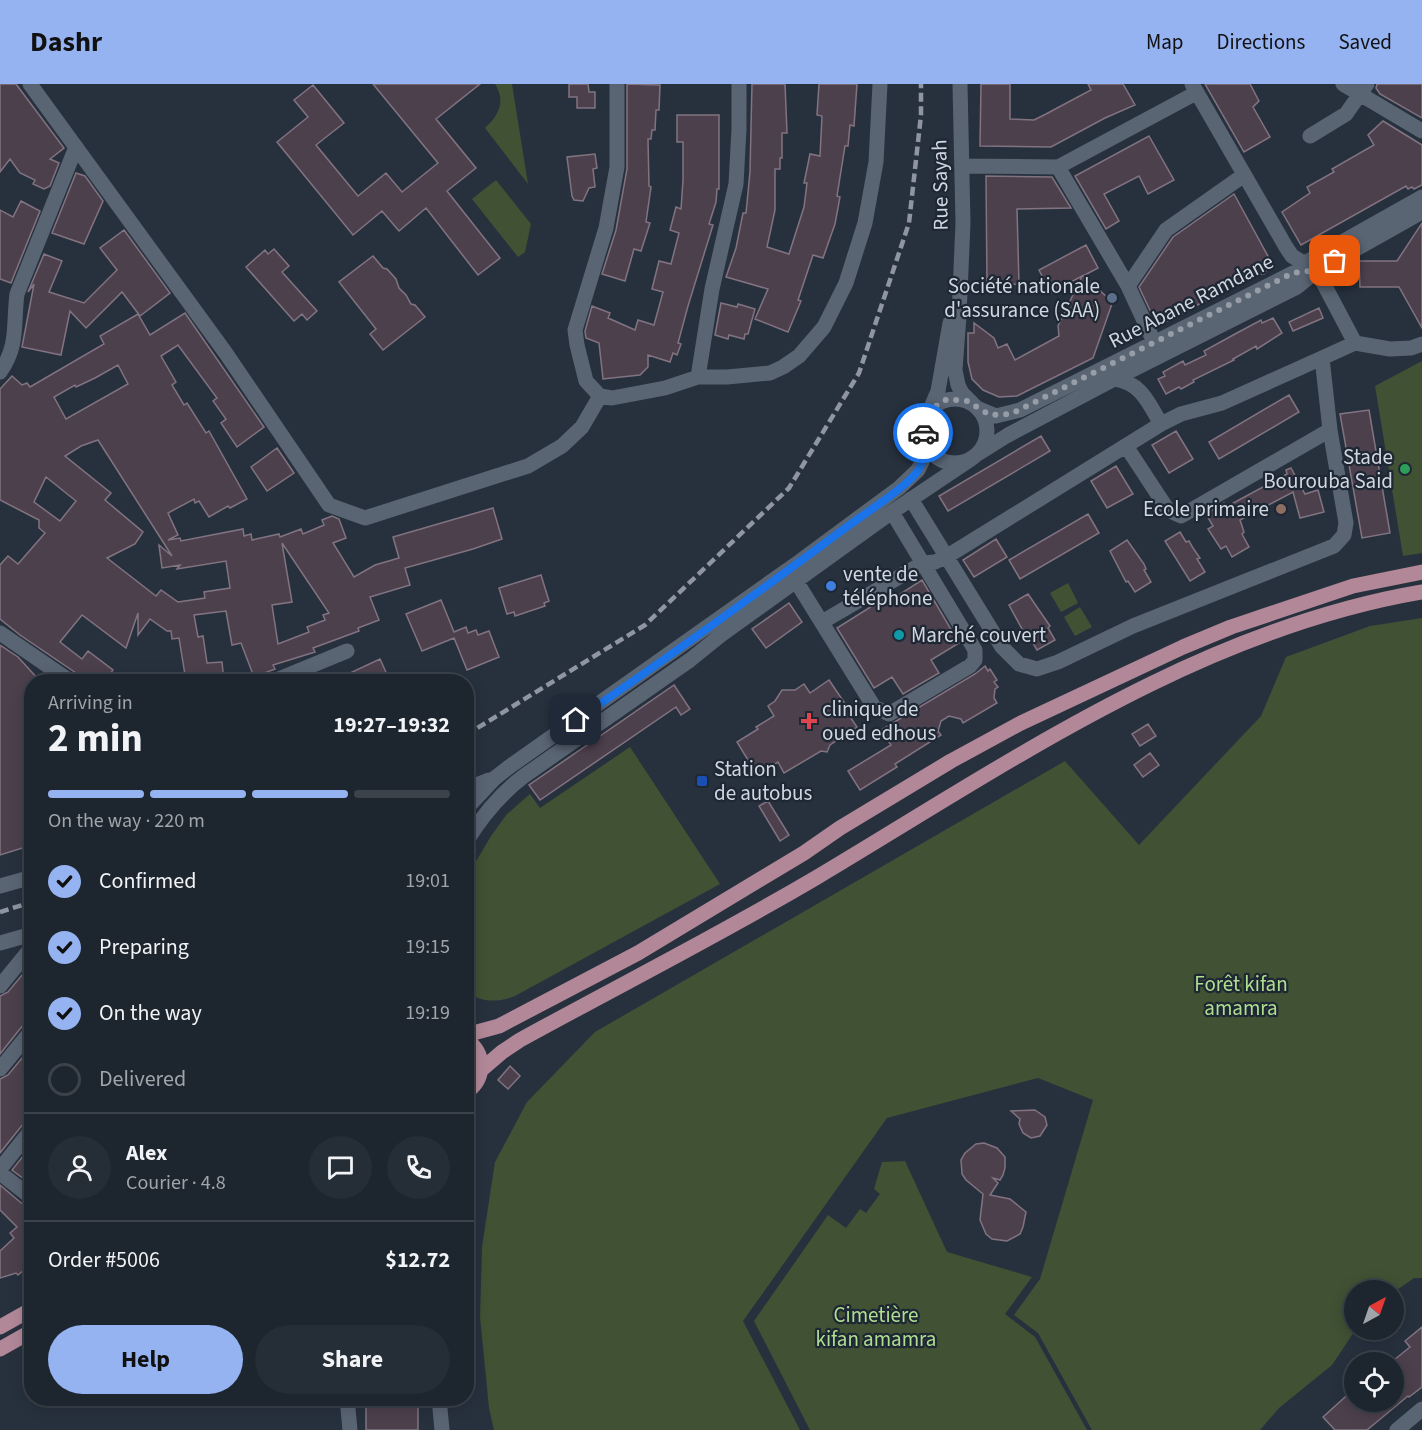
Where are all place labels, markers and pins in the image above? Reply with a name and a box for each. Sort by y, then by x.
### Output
pin [1309,235,1360,286]
place label: Société nationale d'assurance (SAA) [944,271,1100,325]
marker: Société nationale d'assurance (SAA) [1105,291,1119,305]
place label: Stade Bourouba Said [1263,442,1393,496]
marker: Stade Bourouba Said [1398,462,1412,476]
place label: Ecole primaire [1143,494,1269,524]
marker: Ecole primaire [1274,502,1288,516]
place label: vente de téléphone [843,559,932,613]
marker: vente de téléphone [824,579,838,593]
place label: Marché couvert [911,620,1046,650]
marker: Marché couvert [892,628,906,642]
pin [550,694,601,745]
place label: clinique de oued edhous [822,694,936,748]
marker: clinique de oued edhous [800,712,818,730]
place label: Station de autobus [714,754,813,808]
marker: Station de autobus [695,774,709,788]

